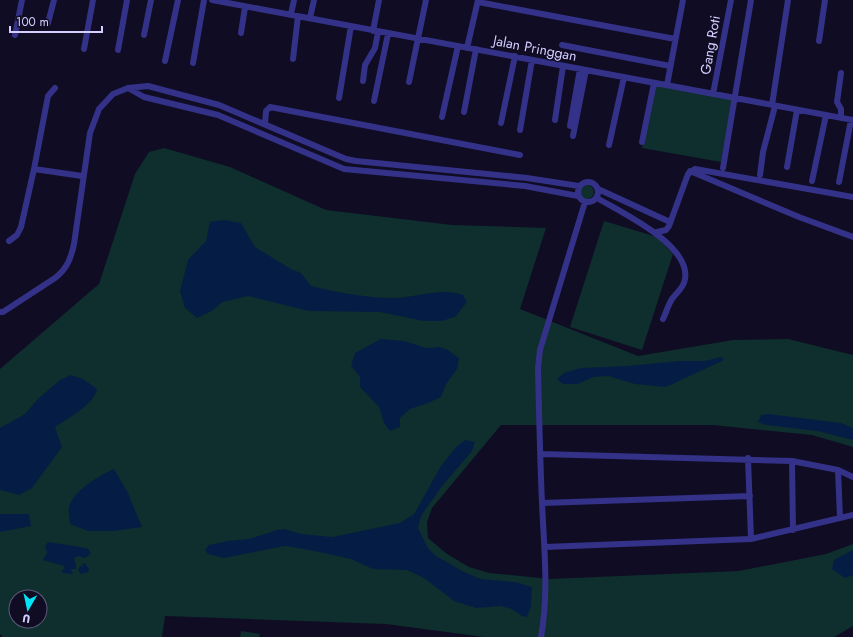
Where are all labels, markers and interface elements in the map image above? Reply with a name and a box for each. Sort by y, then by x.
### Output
scale bar [10,8,102,34]
text: 100 m [16,13,49,31]
street label: Gang Roti [695,14,725,76]
street label: Jalan Pringgan [489,30,579,66]
north arrow [8,589,48,629]
text: U [21,610,31,627]

